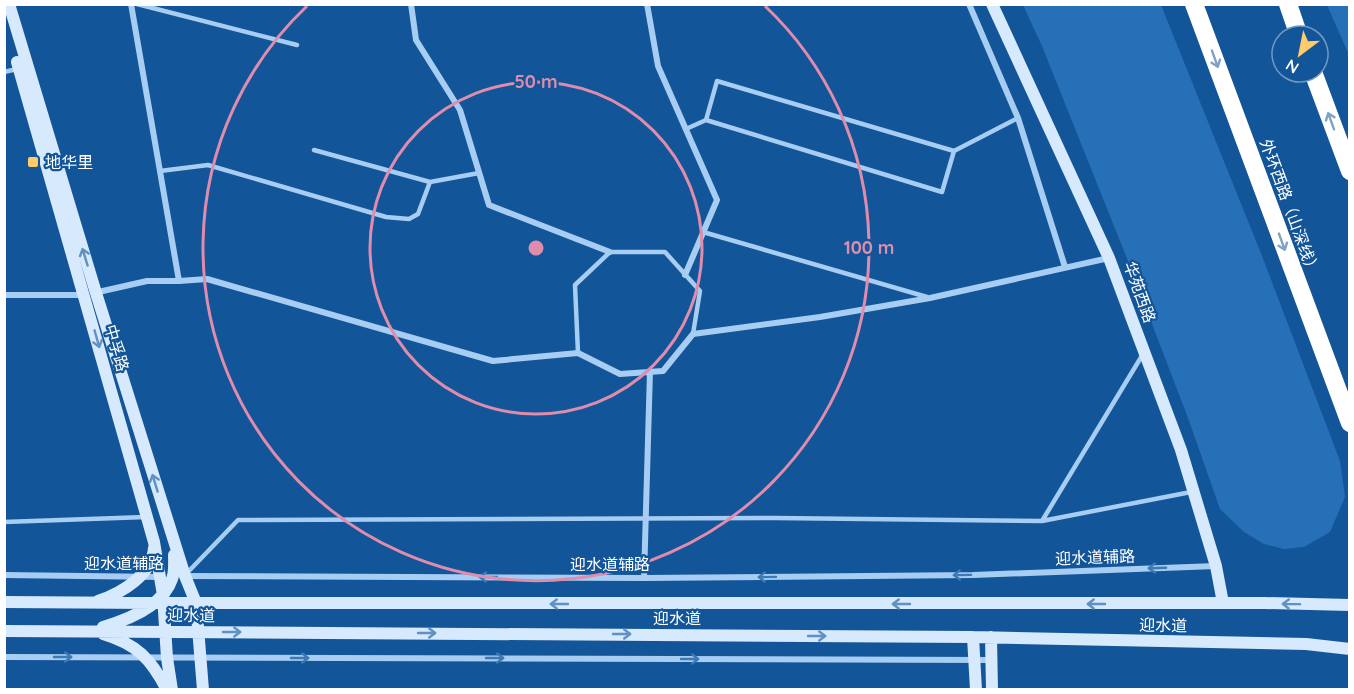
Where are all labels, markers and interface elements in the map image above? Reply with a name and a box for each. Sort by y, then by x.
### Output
north arrow [1270,24,1330,84]
one-way arrow [1210,50,1221,68]
text: N [1282,55,1302,78]
text: 50 m [514,70,558,93]
one-way arrow [1325,112,1336,131]
street label: 外环西路（山深线） [1256,136,1324,278]
place label: 地华里 [45,152,93,172]
marker: 地华里 [26,155,40,169]
one-way arrow [1278,232,1289,251]
text: 100 m [844,236,894,259]
centre of rings [526,238,546,258]
one-way arrow [79,248,90,267]
street label: 华苑西路 [1120,259,1160,325]
street label: 中孚路 [101,322,133,374]
one-way arrow [92,329,103,348]
one-way arrow [149,474,160,493]
street label: 迎水道辅路 [1055,546,1135,568]
street label: 迎水道辅路 [84,553,164,573]
street label: 迎水道辅路 [570,554,650,574]
one-way arrow [1148,562,1168,573]
one-way arrow [953,569,973,581]
one-way arrow [479,571,499,583]
one-way arrow [758,571,778,583]
one-way arrow [550,598,570,610]
one-way arrow [892,598,912,610]
one-way arrow [1087,598,1107,610]
one-way arrow [1282,598,1302,610]
street label: 迎水道 [167,605,215,625]
street label: 迎水道 [653,608,701,628]
street label: 迎水道 [1139,615,1187,635]
one-way arrow [222,626,242,638]
one-way arrow [417,627,437,639]
one-way arrow [612,628,632,640]
one-way arrow [807,630,827,642]
one-way arrow [52,651,72,663]
one-way arrow [289,652,309,664]
one-way arrow [484,652,504,664]
one-way arrow [679,653,699,665]

